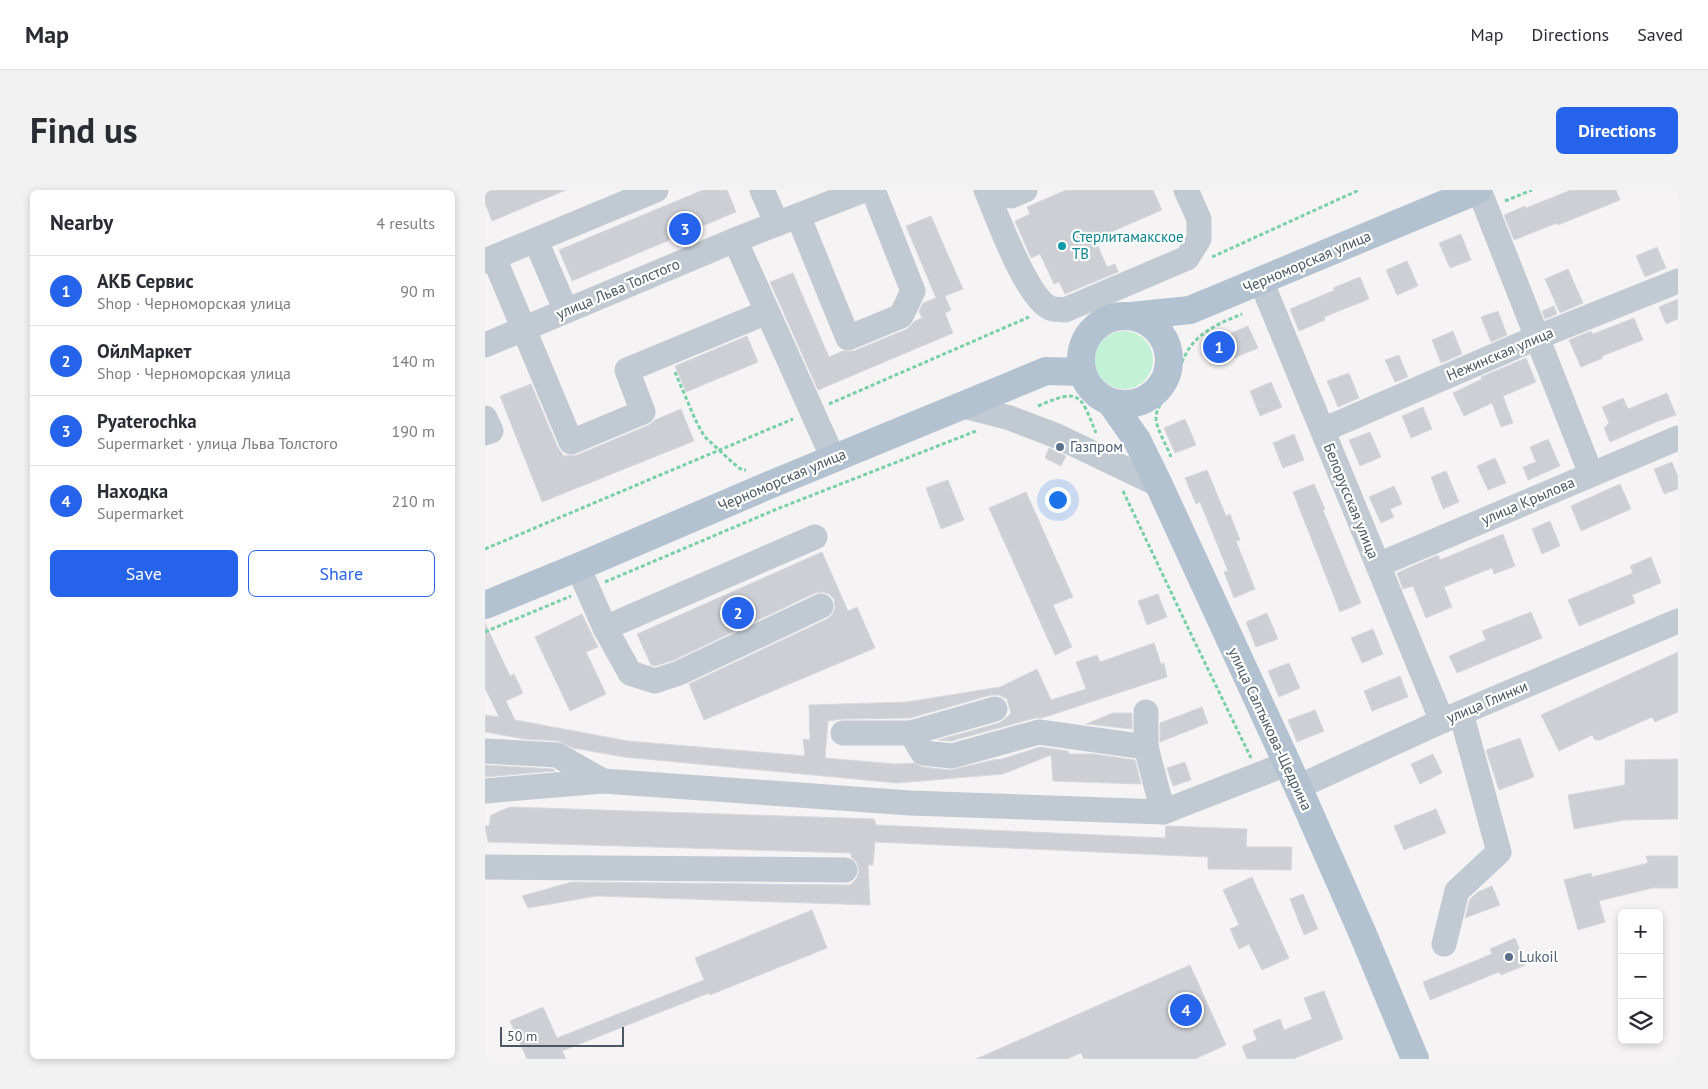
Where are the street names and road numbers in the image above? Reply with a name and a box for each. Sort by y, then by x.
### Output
street label: Черноморская улица [1240,226,1374,297]
street label: улица Льва Толстого [553,254,682,323]
street label: Нежинская улица [1443,322,1556,385]
street label: Белорусская улица [1320,440,1383,561]
street label: Черноморская улица [715,444,849,515]
street label: улица Крылова [1478,472,1577,529]
street label: улица Салтыкова-Щедрина [1224,644,1317,813]
street label: улица Глинки [1443,676,1530,727]

